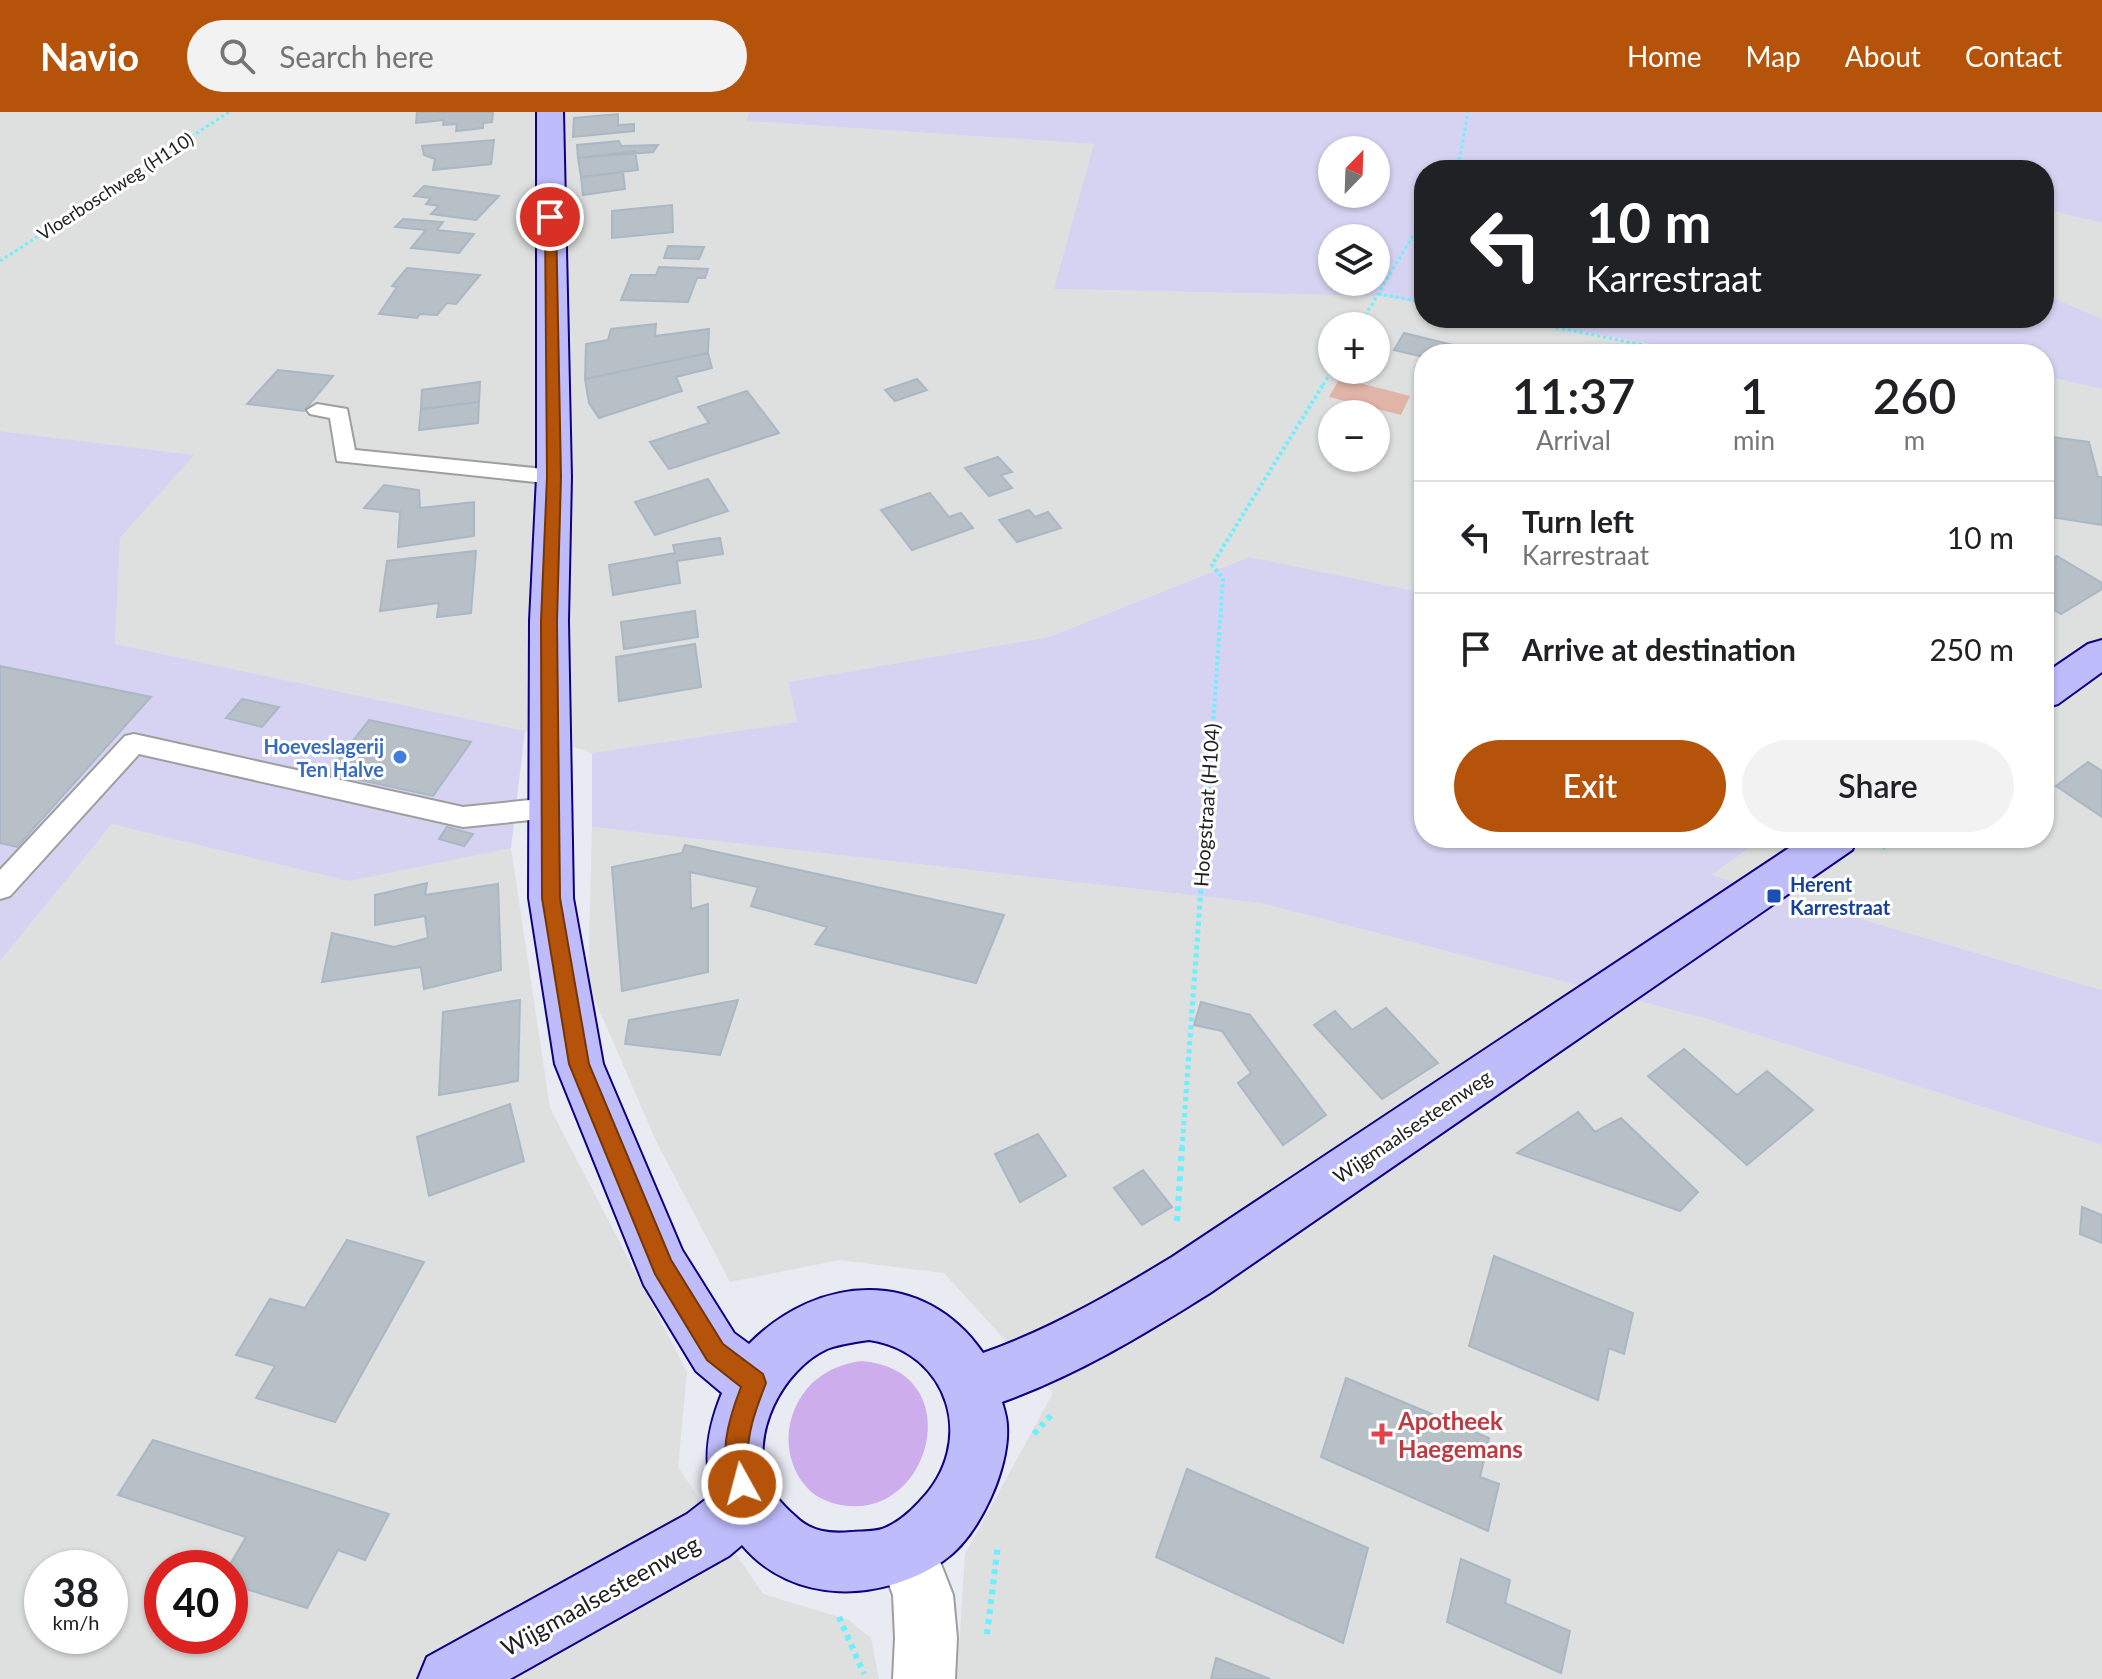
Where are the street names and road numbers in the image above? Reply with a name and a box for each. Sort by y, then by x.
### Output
street label: Vloerboschweg (H110) [33,127,197,245]
street label: Hoogstraat (H104) [1188,722,1224,888]
street label: Wijgmaalsesteenweg [1328,1064,1496,1188]
street label: Wijgmaalsesteenweg [496,1528,704,1662]

